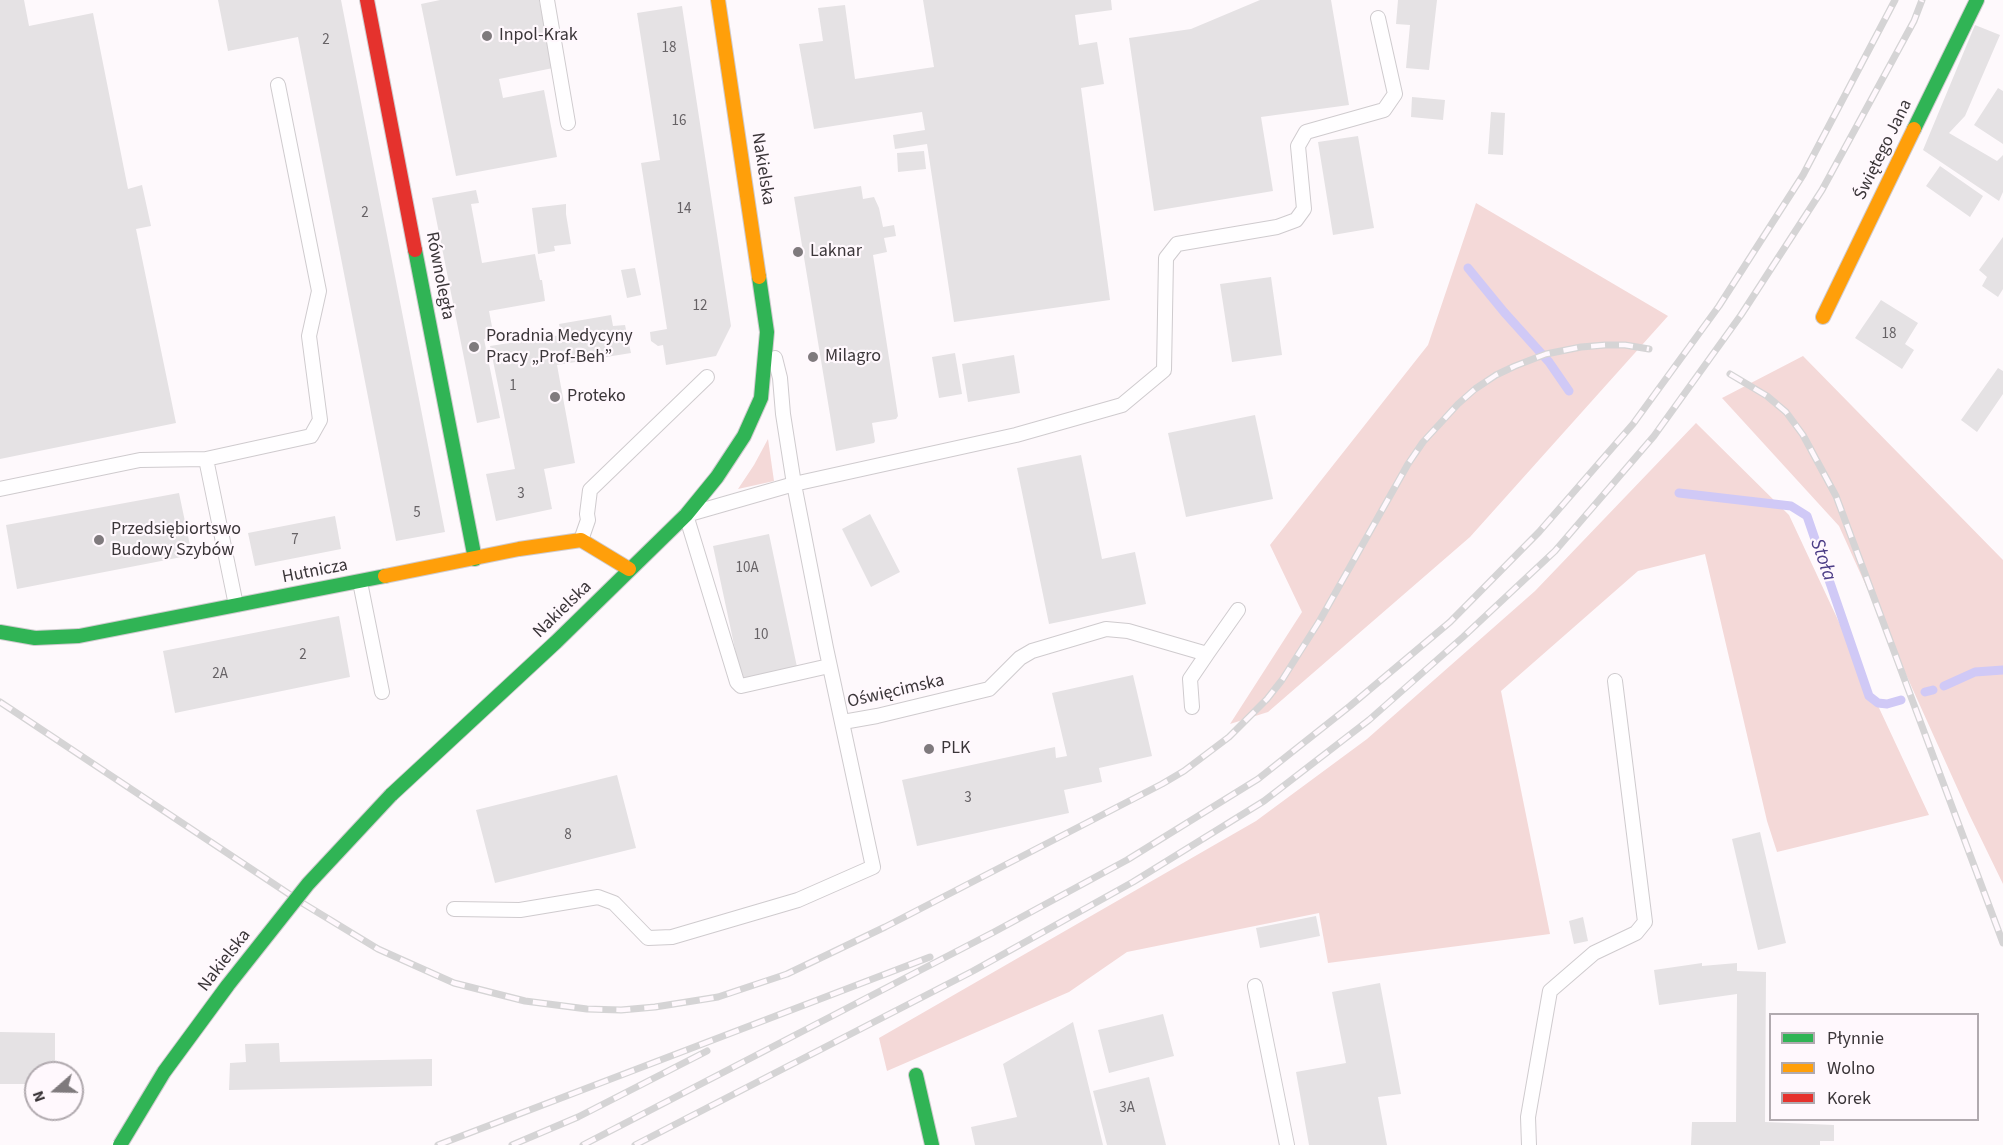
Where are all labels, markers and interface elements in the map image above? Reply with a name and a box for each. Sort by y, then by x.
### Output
place label: Inpol-Krak [499,25,578,47]
marker: Inpol-Krak [480,29,494,43]
house number: 2 [322,32,330,50]
house number: 18 [662,40,676,58]
street label: Świętego Jana [1850,96,1918,204]
house number: 16 [672,113,686,131]
street label: Nakielska [746,131,778,207]
house number: 14 [677,201,691,219]
house number: 2 [361,205,369,223]
street label: Równoległa [420,230,458,322]
place label: Laknar [810,241,862,263]
marker: Laknar [791,245,805,259]
house number: 12 [693,298,707,316]
place label: Poradnia Medycyny Pracy „Prof-Beh” [486,326,633,368]
house number: 18 [1882,326,1896,344]
marker: Poradnia Medycyny Pracy „Prof-Beh” [467,340,481,354]
place label: Milagro [825,346,881,368]
marker: Milagro [806,350,820,364]
house number: 1 [509,378,517,396]
place label: Proteko [567,386,626,408]
marker: Proteko [548,390,562,404]
house number: 3 [517,486,525,504]
house number: 5 [413,505,421,523]
place label: Przedsiębiortswo Budowy Szybów [111,519,241,562]
house number: 7 [291,532,299,550]
marker: Przedsiębiortswo Budowy Szybów [92,533,106,547]
water label: Stoła [1804,536,1840,584]
street label: Hutnicza [280,555,350,589]
house number: 10A [735,560,759,578]
street label: Nakielska [529,577,597,643]
house number: 10 [754,627,768,645]
house number: 2 [299,647,307,665]
house number: 2A [212,666,228,684]
street label: Oświęcimska [845,670,947,714]
place label: PLK [941,738,970,760]
marker: PLK [922,742,936,756]
house number: 3 [964,790,972,808]
house number: 8 [564,827,572,845]
street label: Nakielska [194,926,256,996]
legend [1769,1013,1979,1121]
text: Płynnie [1827,1026,1884,1051]
text: Wolno [1827,1056,1875,1081]
north arrow [24,1061,84,1121]
text: Korek [1827,1086,1871,1111]
text: N [27,1088,51,1105]
house number: 3A [1119,1100,1135,1118]

